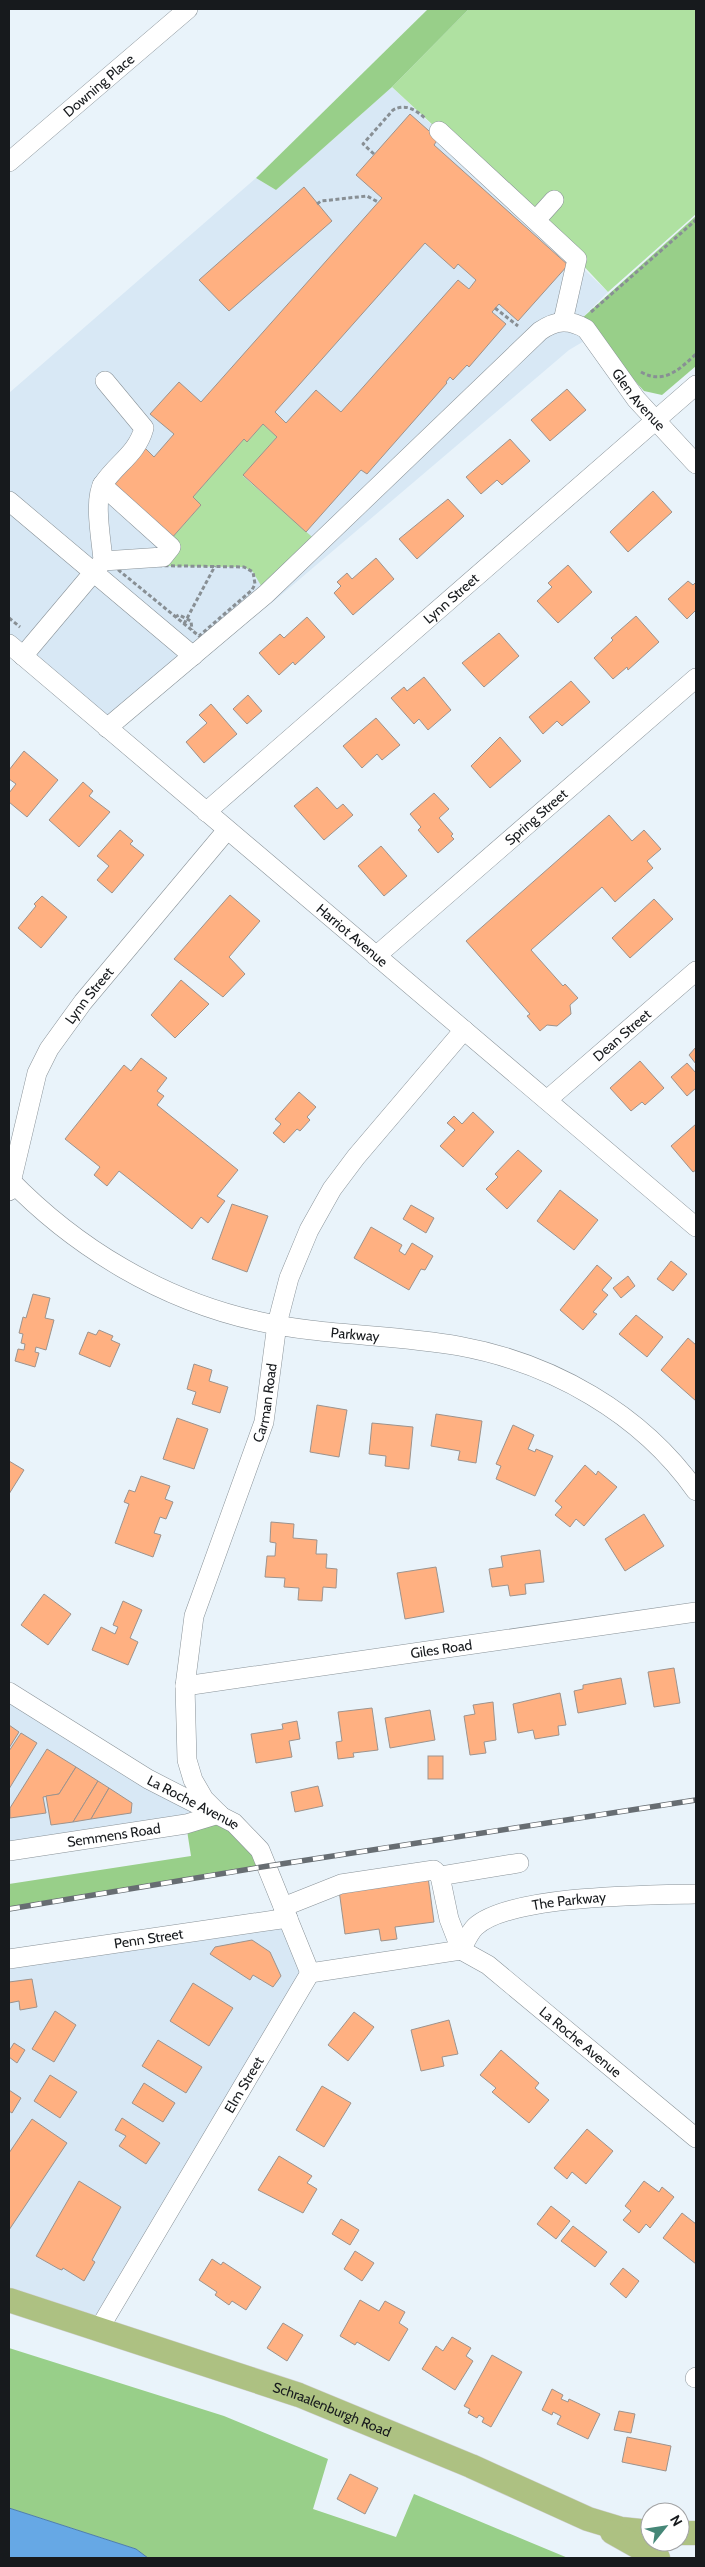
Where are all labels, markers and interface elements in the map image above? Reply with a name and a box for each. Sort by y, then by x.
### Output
street label: Downing Place [59,50,138,121]
street label: Glen Avenue [608,365,669,434]
street label: Lynn Street [420,569,483,628]
street label: Spring Street [501,785,571,849]
street label: Harriot Avenue [313,900,392,971]
street label: Lynn Street [61,963,118,1028]
street label: Dean Street [589,1005,655,1065]
street label: Parkway [330,1323,380,1345]
street label: Carman Road [248,1362,281,1445]
street label: Giles Road [409,1636,473,1662]
street label: La Roche Avenue [144,1771,244,1833]
street label: Semmens Road [66,1819,162,1851]
street label: The Parkway [531,1888,607,1914]
street label: Penn Street [113,1924,185,1952]
street label: La Roche Avenue [536,2002,625,2081]
street label: Elm Street [220,2053,268,2116]
street label: Schraalenburgh Road [270,2378,394,2441]
north arrow [640,2502,690,2552]
text: N [666,2512,687,2529]

